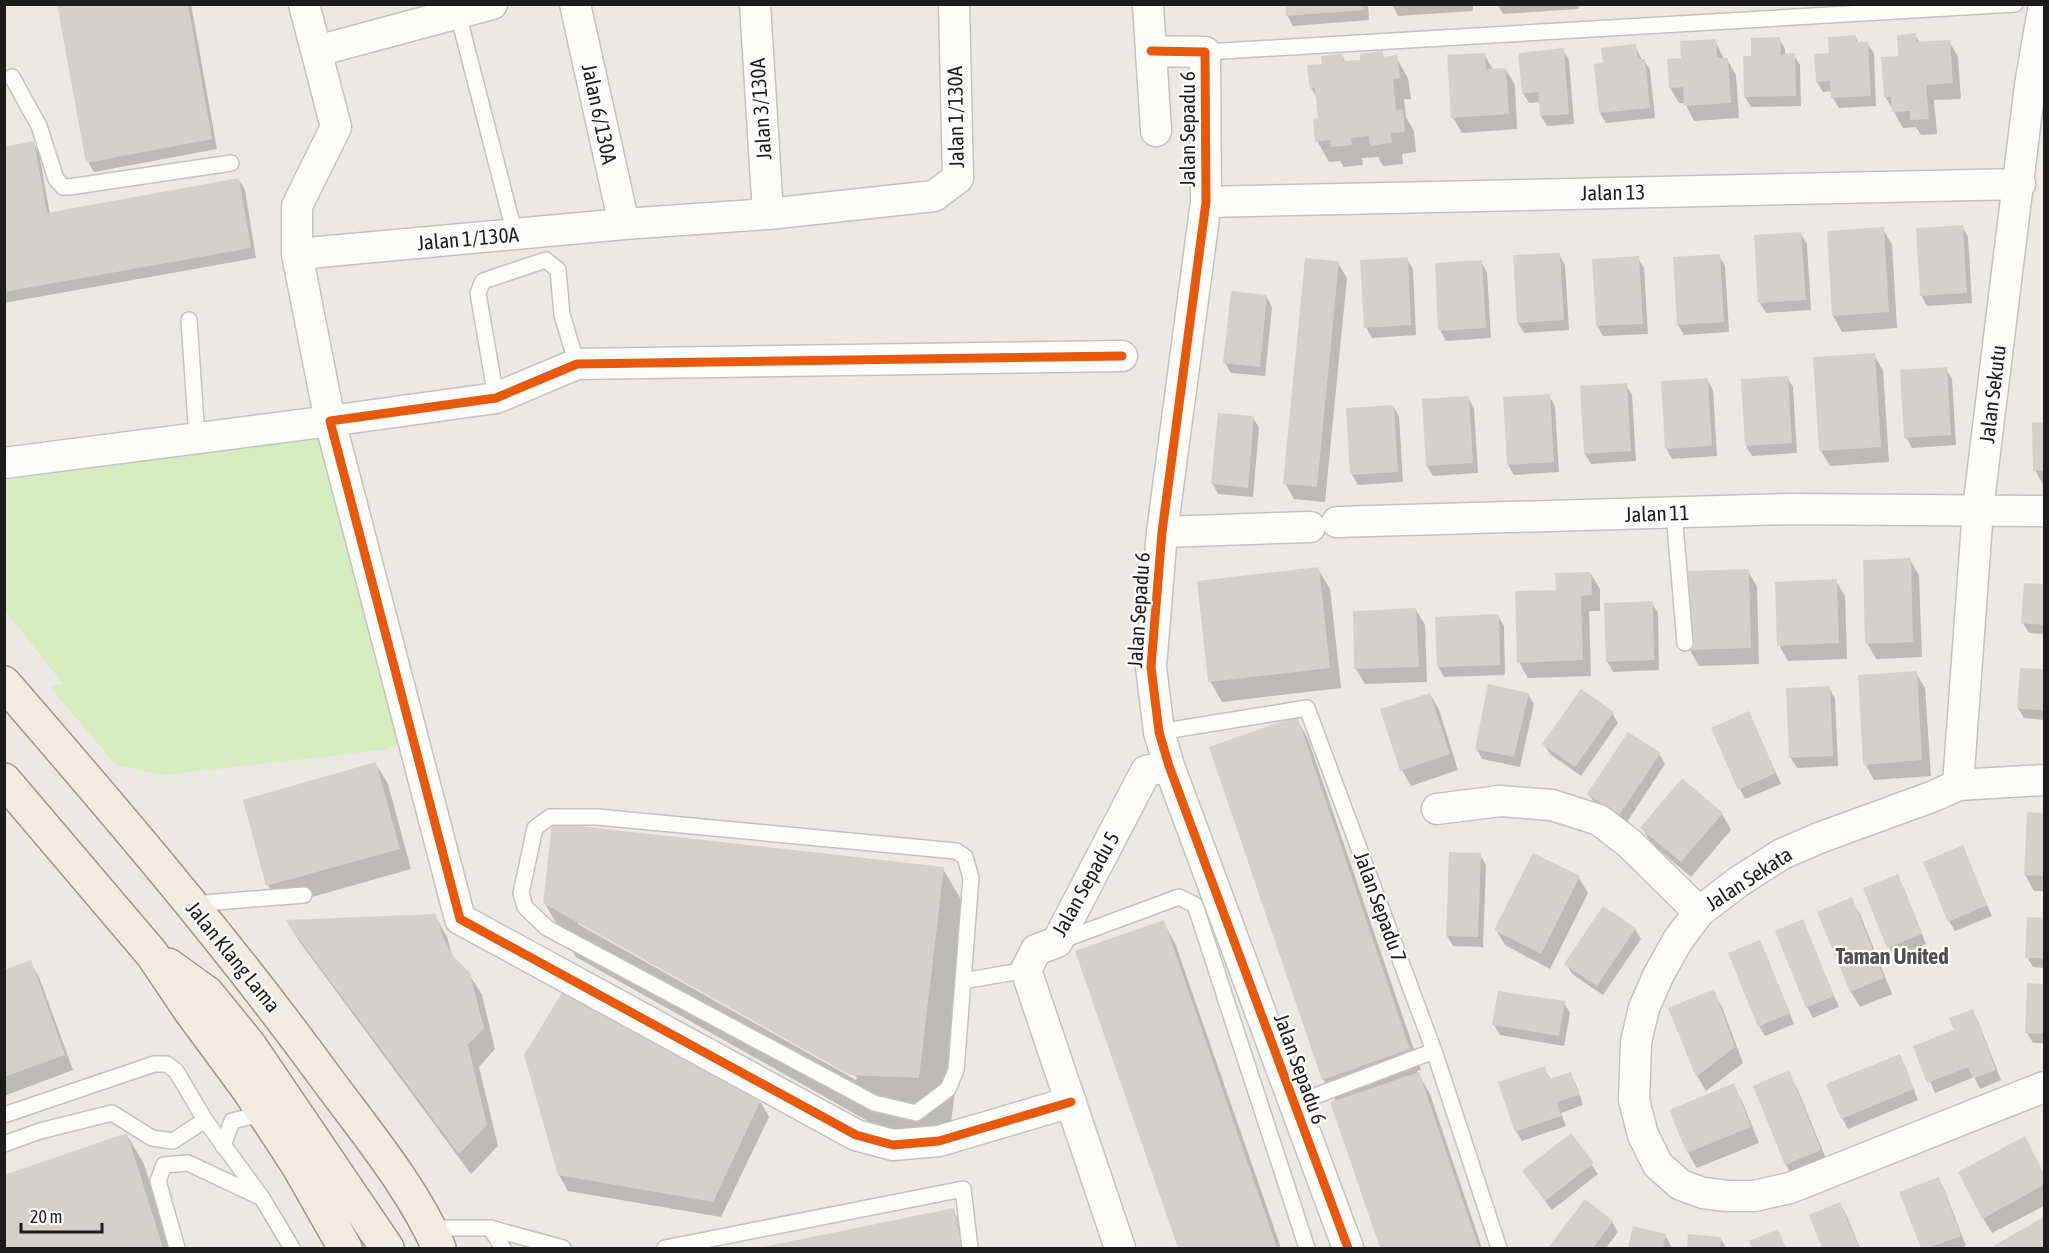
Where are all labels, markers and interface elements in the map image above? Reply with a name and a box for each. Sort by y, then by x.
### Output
street label: Jalan 3/130A [744,57,776,161]
street label: Jalan 6/130A [578,62,622,167]
street label: Jalan 1/130A [942,65,968,168]
street label: Jalan Sepadu 6 [1175,71,1199,187]
street label: Jalan 13 [1580,179,1645,205]
street label: Jalan 1/130A [416,222,520,254]
street label: Jalan Sekutu [1974,343,2010,444]
street label: Jalan 11 [1624,500,1690,526]
street label: Jalan Sepadu 6 [1122,551,1154,669]
street label: Jalan Sepadu 5 [1047,827,1124,940]
street label: Jalan Sekata [1701,841,1796,915]
street label: Jalan Sepadu 7 [1350,848,1412,965]
street label: Jalan Klang Lama [182,896,286,1017]
district label: Taman United [1835,943,1949,969]
street label: Jalan Sepadu 6 [1270,1010,1332,1127]
scale bar [21,1196,102,1234]
text: 20 m [30,1206,62,1227]

